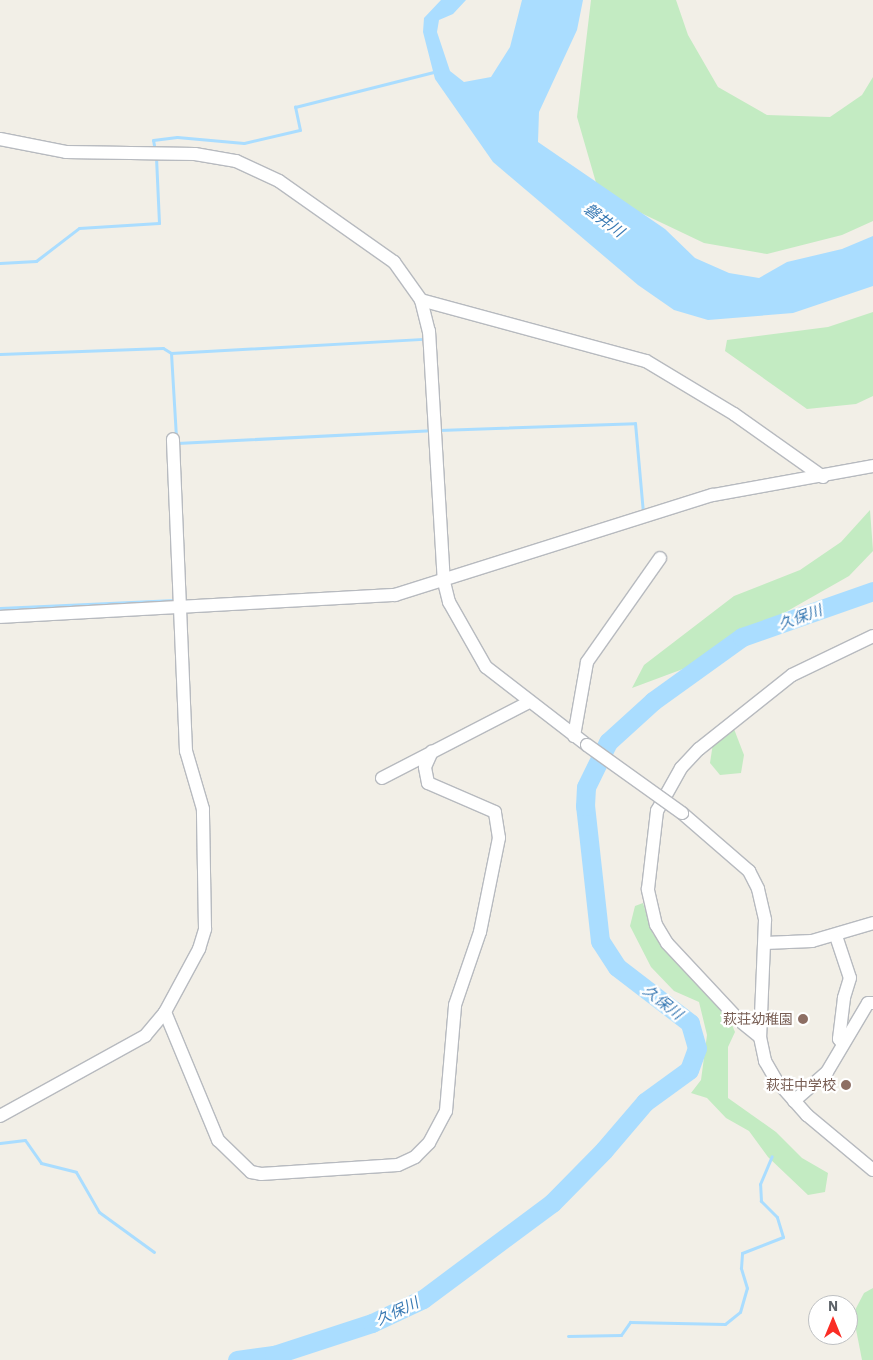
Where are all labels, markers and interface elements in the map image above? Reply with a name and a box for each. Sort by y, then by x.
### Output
water label: 磐井川 [581,199,627,241]
water label: 久保川 [776,601,824,633]
water label: 久保川 [640,981,686,1023]
place label: 萩荘幼稚園 [723,1011,793,1027]
marker: 萩荘幼稚園 [797,1013,809,1025]
place label: 萩荘中学校 [766,1077,836,1093]
marker: 萩荘中学校 [840,1079,852,1091]
water label: 久保川 [373,1293,421,1329]
north arrow [808,1295,858,1345]
text: N [828,1297,838,1315]

